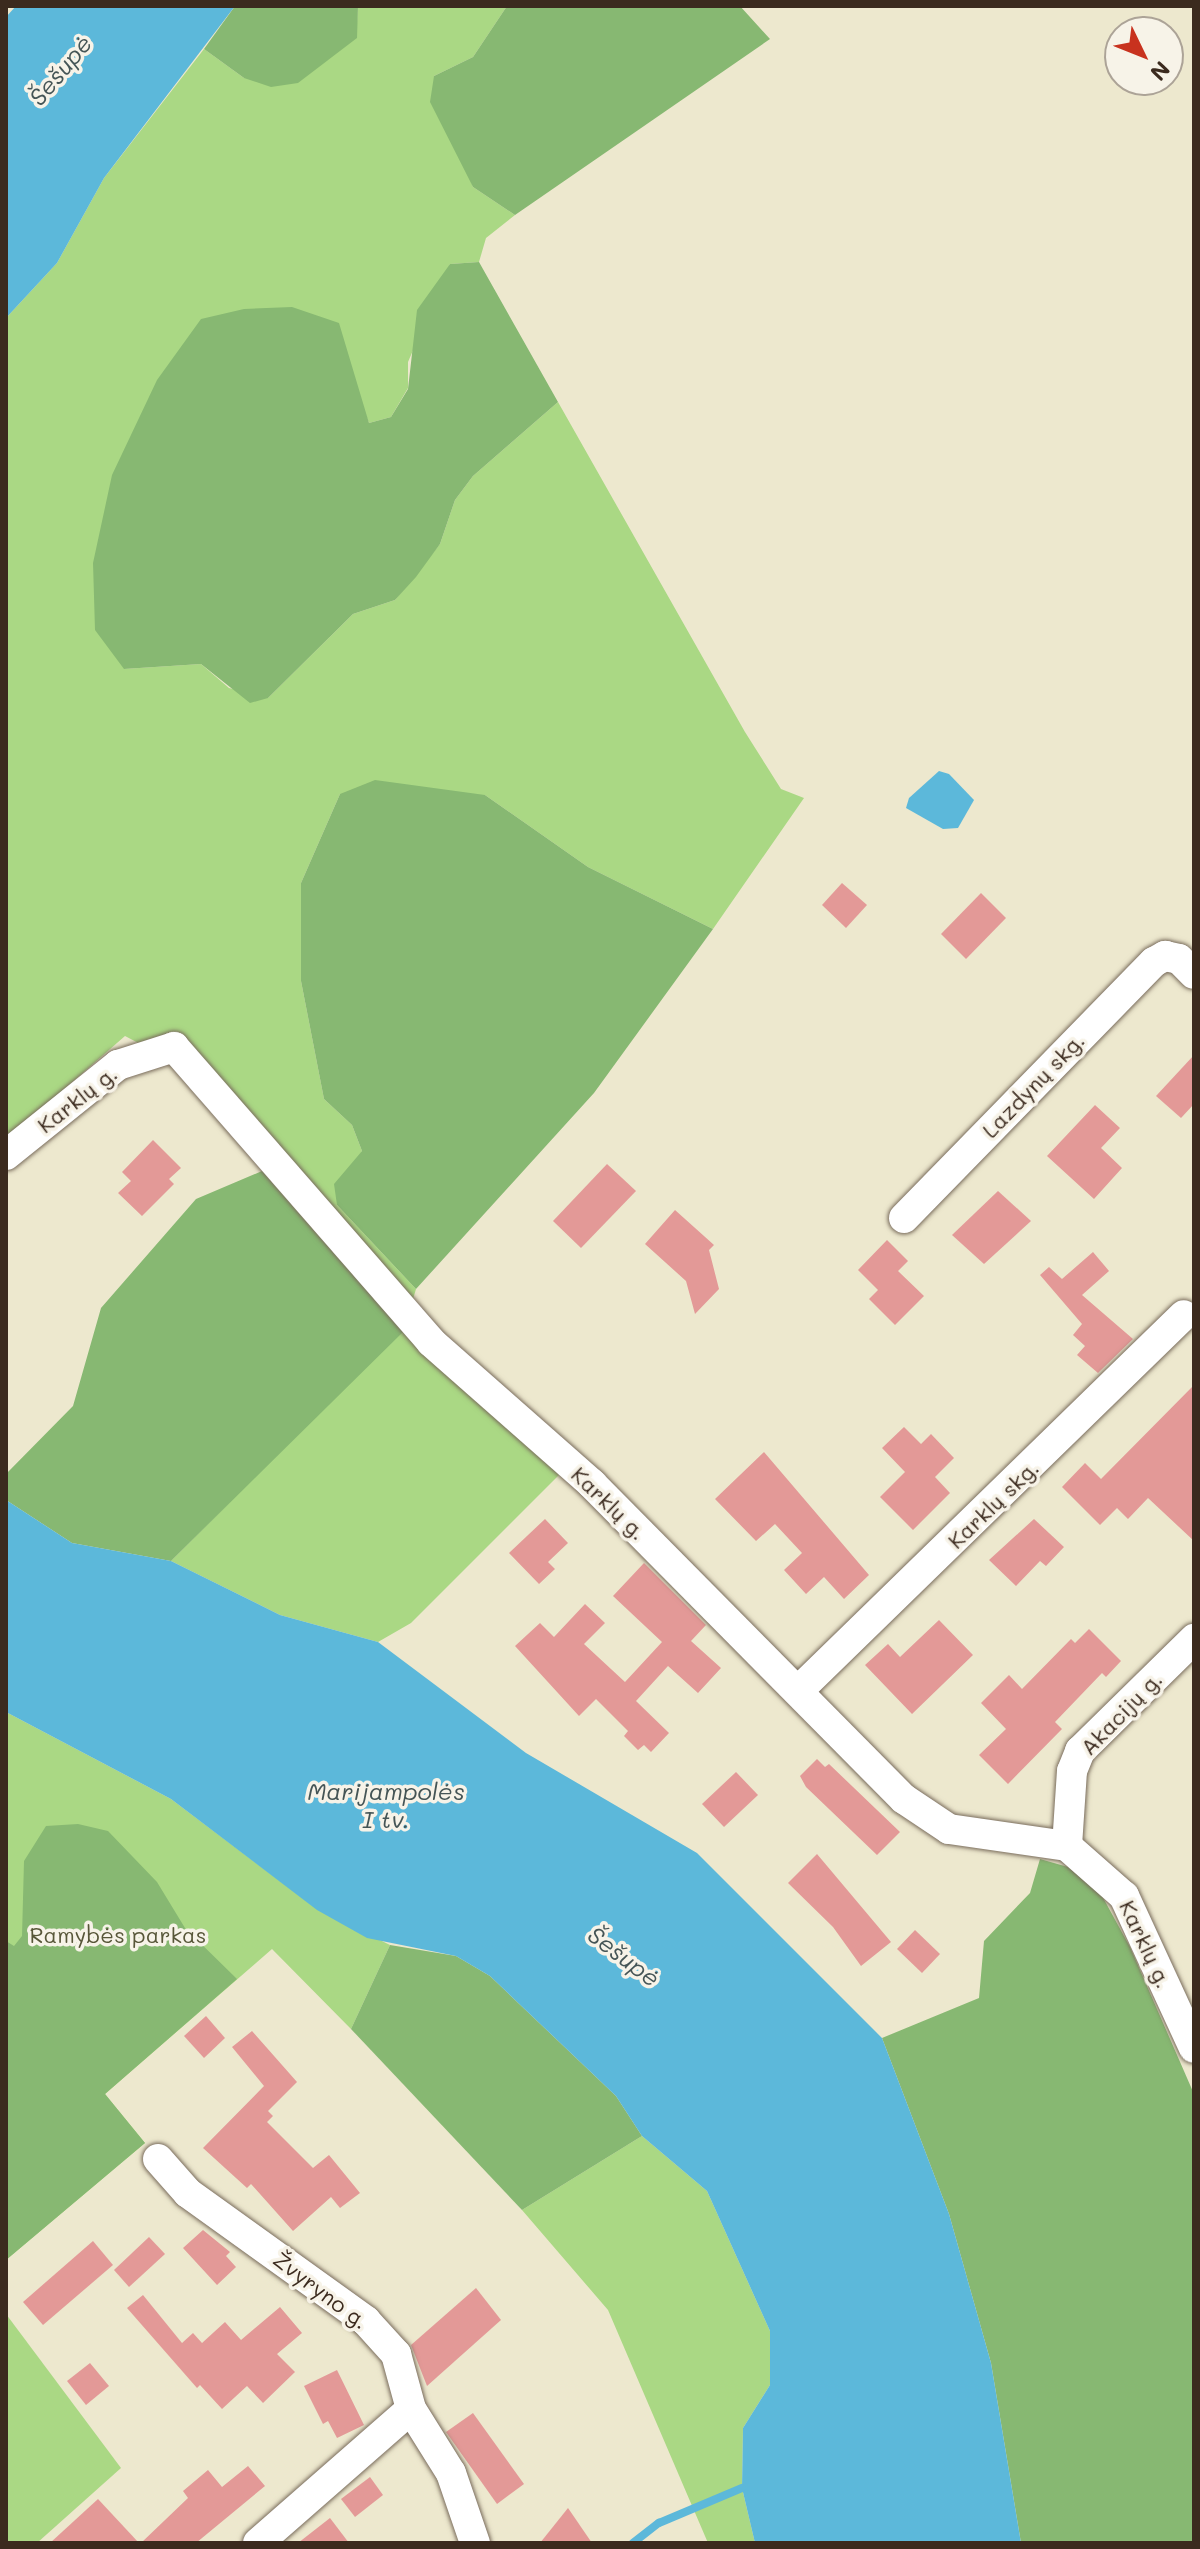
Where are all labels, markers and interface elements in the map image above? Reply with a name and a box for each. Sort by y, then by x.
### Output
north arrow [1104,16,1184,96]
water label: Šešupė [22,29,98,111]
text: N [1144,55,1177,87]
street label: Lazdynų skg. [976,1027,1090,1143]
street label: Karklų g. [32,1060,122,1138]
street label: Karklų skg. [942,1454,1044,1554]
street label: Karklų g. [566,1461,652,1545]
street label: Akacijų g. [1075,1666,1167,1760]
water label: Marijampolės I tv. [307,1777,465,1833]
street label: Karklų g. [1114,1896,1178,1992]
water label: Šešupė [582,1920,666,1992]
park label: Ramybės parkas [29,1922,207,1948]
street label: Žvyryno g. [268,2246,374,2334]

